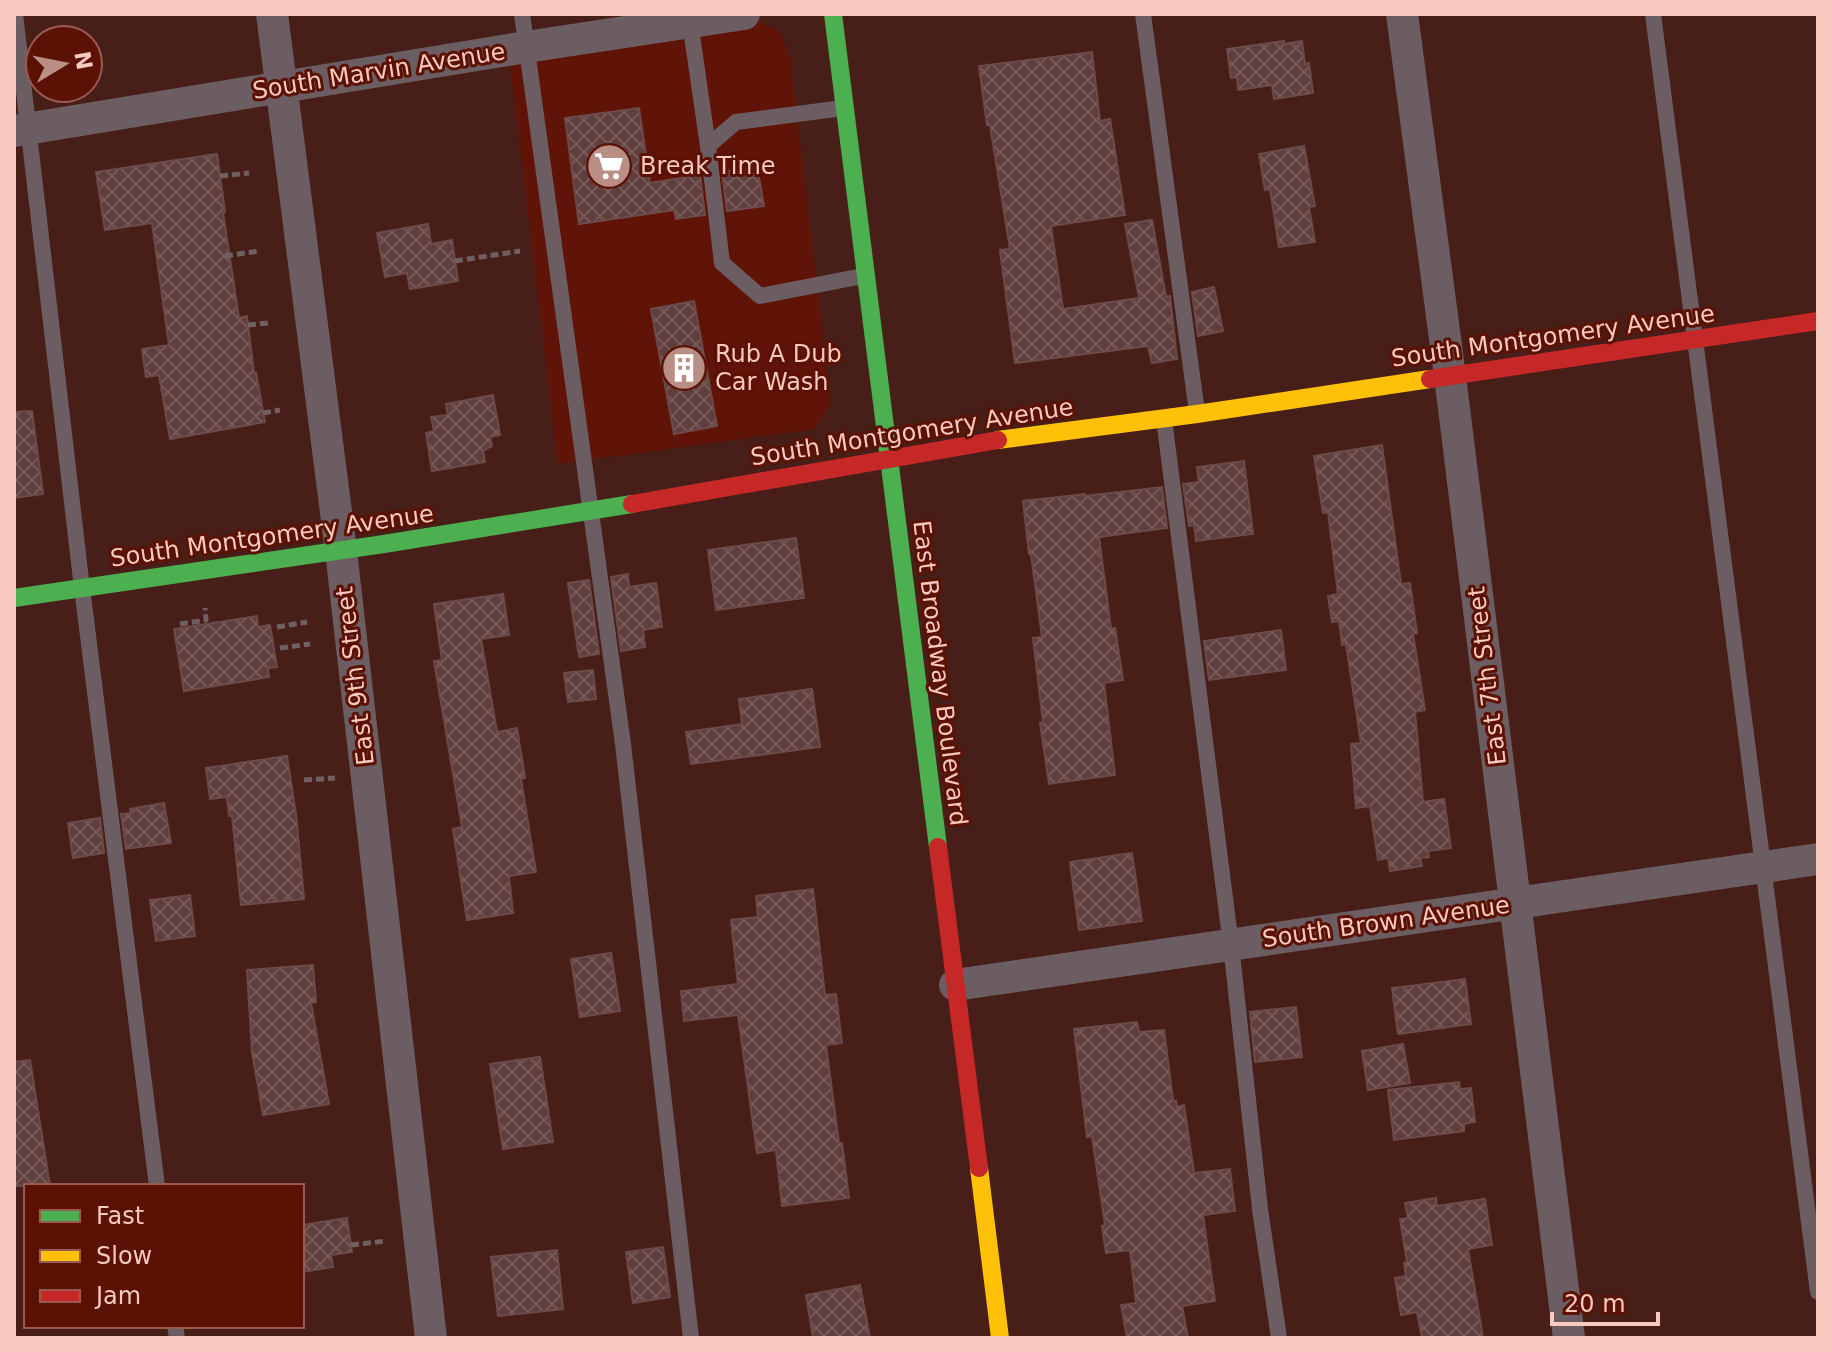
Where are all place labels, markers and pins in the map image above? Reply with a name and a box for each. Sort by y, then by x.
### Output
supermarket icon: Break Time [585,142,633,190]
place label: Break Time [640,152,776,180]
place label: Rub A Dub Car Wash [715,340,842,396]
building icon: Rub A Dub Car Wash [660,344,708,392]

